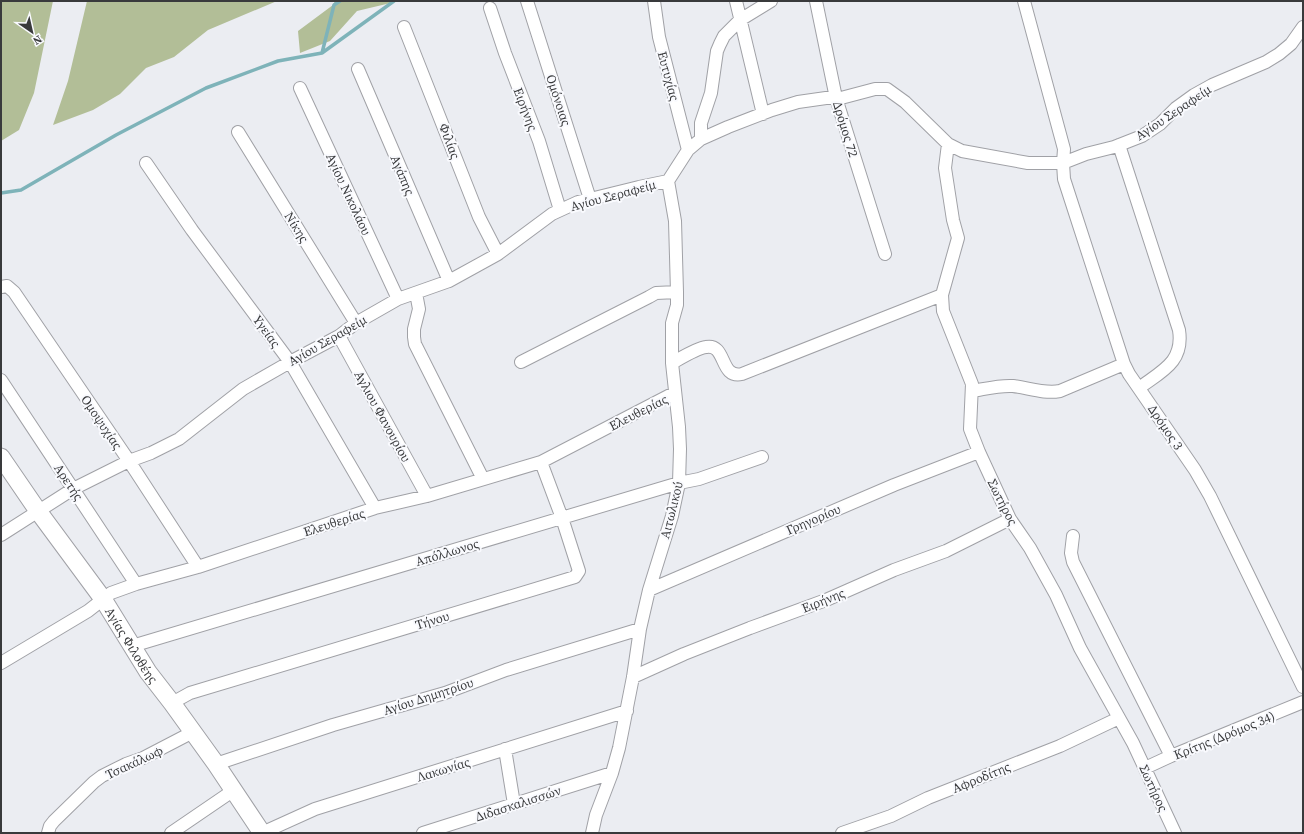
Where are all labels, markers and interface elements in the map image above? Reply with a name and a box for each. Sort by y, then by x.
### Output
north arrow [12,12,52,52]
text: N [30,31,45,48]
street label: Ευτυχίας [654,49,683,103]
street label: Ομόνοιας [542,72,575,128]
street label: Αγίου Σεραφείμ [1132,80,1215,144]
street label: Ειρήνης [509,85,542,133]
street label: Δρόμος 72 [829,99,862,159]
street label: Φιλίας [435,121,464,162]
street label: Αγίου Νικολάου [322,151,375,238]
street label: Αγάπης [386,152,419,198]
street label: Αγίου Σεραφείμ [568,176,658,215]
street label: Νίκης [281,209,313,246]
street label: Αγίου Σεραφείμ [285,311,370,370]
street label: Υγείας [249,312,284,351]
street label: Αγλιου Φανουρίου [350,368,415,465]
street label: Ελευθερίας [606,390,671,434]
street label: Ομοψυχίας [77,392,126,453]
street label: Δρόμος 3 [1144,401,1187,453]
street label: Αρετής [50,461,87,504]
street label: Σωτήρος [984,476,1022,528]
street label: Αιτωλικού [656,480,687,540]
street label: Γρηγορίου [783,500,843,539]
street label: Ελευθερίας [301,505,367,540]
street label: Απόλλωνος [413,535,481,570]
street label: Ειρήνης [799,584,847,617]
street label: Αγίας Φιλοθέης [101,604,162,687]
street label: Τήνου [413,607,451,634]
street label: Αγίου Δημητρίου [381,674,476,719]
street label: Κρίτης (Δρόμος 34) [1171,707,1277,764]
street label: Τσακάλωφ [103,742,166,783]
street label: Λακωνίας [414,753,472,786]
street label: Αφροδίτης [950,758,1013,797]
street label: Σωτήρος [1135,762,1172,815]
street label: Διδασκαλισσών [473,782,563,825]

